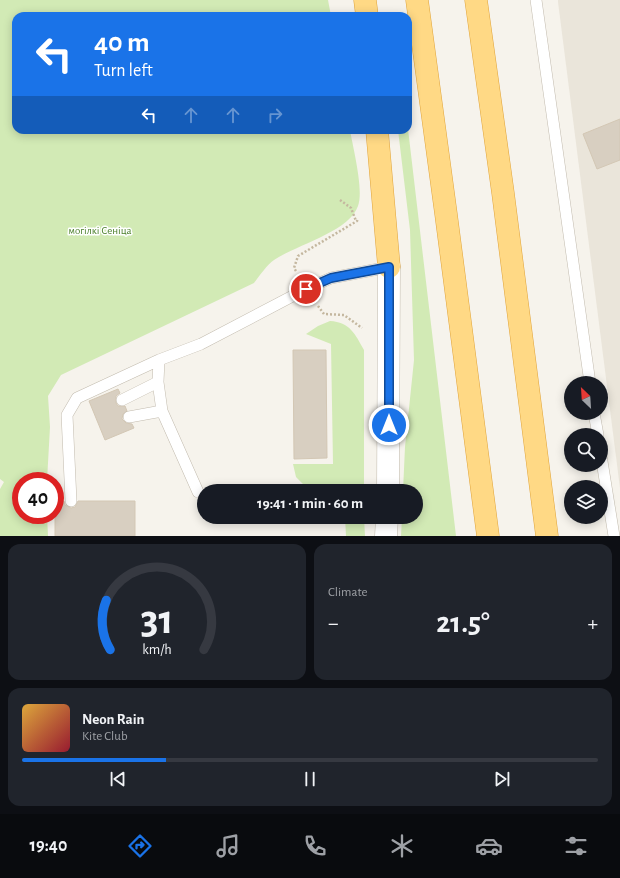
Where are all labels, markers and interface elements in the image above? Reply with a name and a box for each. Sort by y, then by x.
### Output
icon: left [28,28,80,80]
text: 40 m [94,29,150,57]
text: Turn left [94,62,153,80]
icon: left [138,104,160,126]
icon: ahead [180,104,202,126]
icon: ahead [222,104,244,126]
icon: right [264,104,286,126]
park label: могілкі Сеніца [68,225,132,236]
pin [289,272,323,306]
icon: arrive [295,278,317,300]
north arrow [564,376,608,420]
map controls [564,376,608,524]
position arrow [368,404,410,446]
button: search [564,428,608,472]
speed limit sign: 40 [12,472,64,524]
button: layers [564,480,608,524]
text: 19:41 · 1 min · 60 m [257,496,363,511]
text: Climate [328,586,367,599]
text: 31 [141,600,173,641]
text: 21.5° [436,608,490,638]
text: − [328,612,339,634]
text: + [587,612,598,634]
text: km/h [142,643,172,657]
text: Neon Rain [82,712,144,727]
text: Kite Club [82,730,128,743]
icon: previous [107,768,129,790]
icon: pause [299,768,321,790]
icon: next [491,768,513,790]
icon: directions [126,832,154,860]
icon: music [214,832,242,860]
icon: phone [301,832,329,860]
icon: climate [388,832,416,860]
icon: car [475,832,503,860]
icon: filters [562,832,590,860]
text: 19:40 [30,837,67,855]

